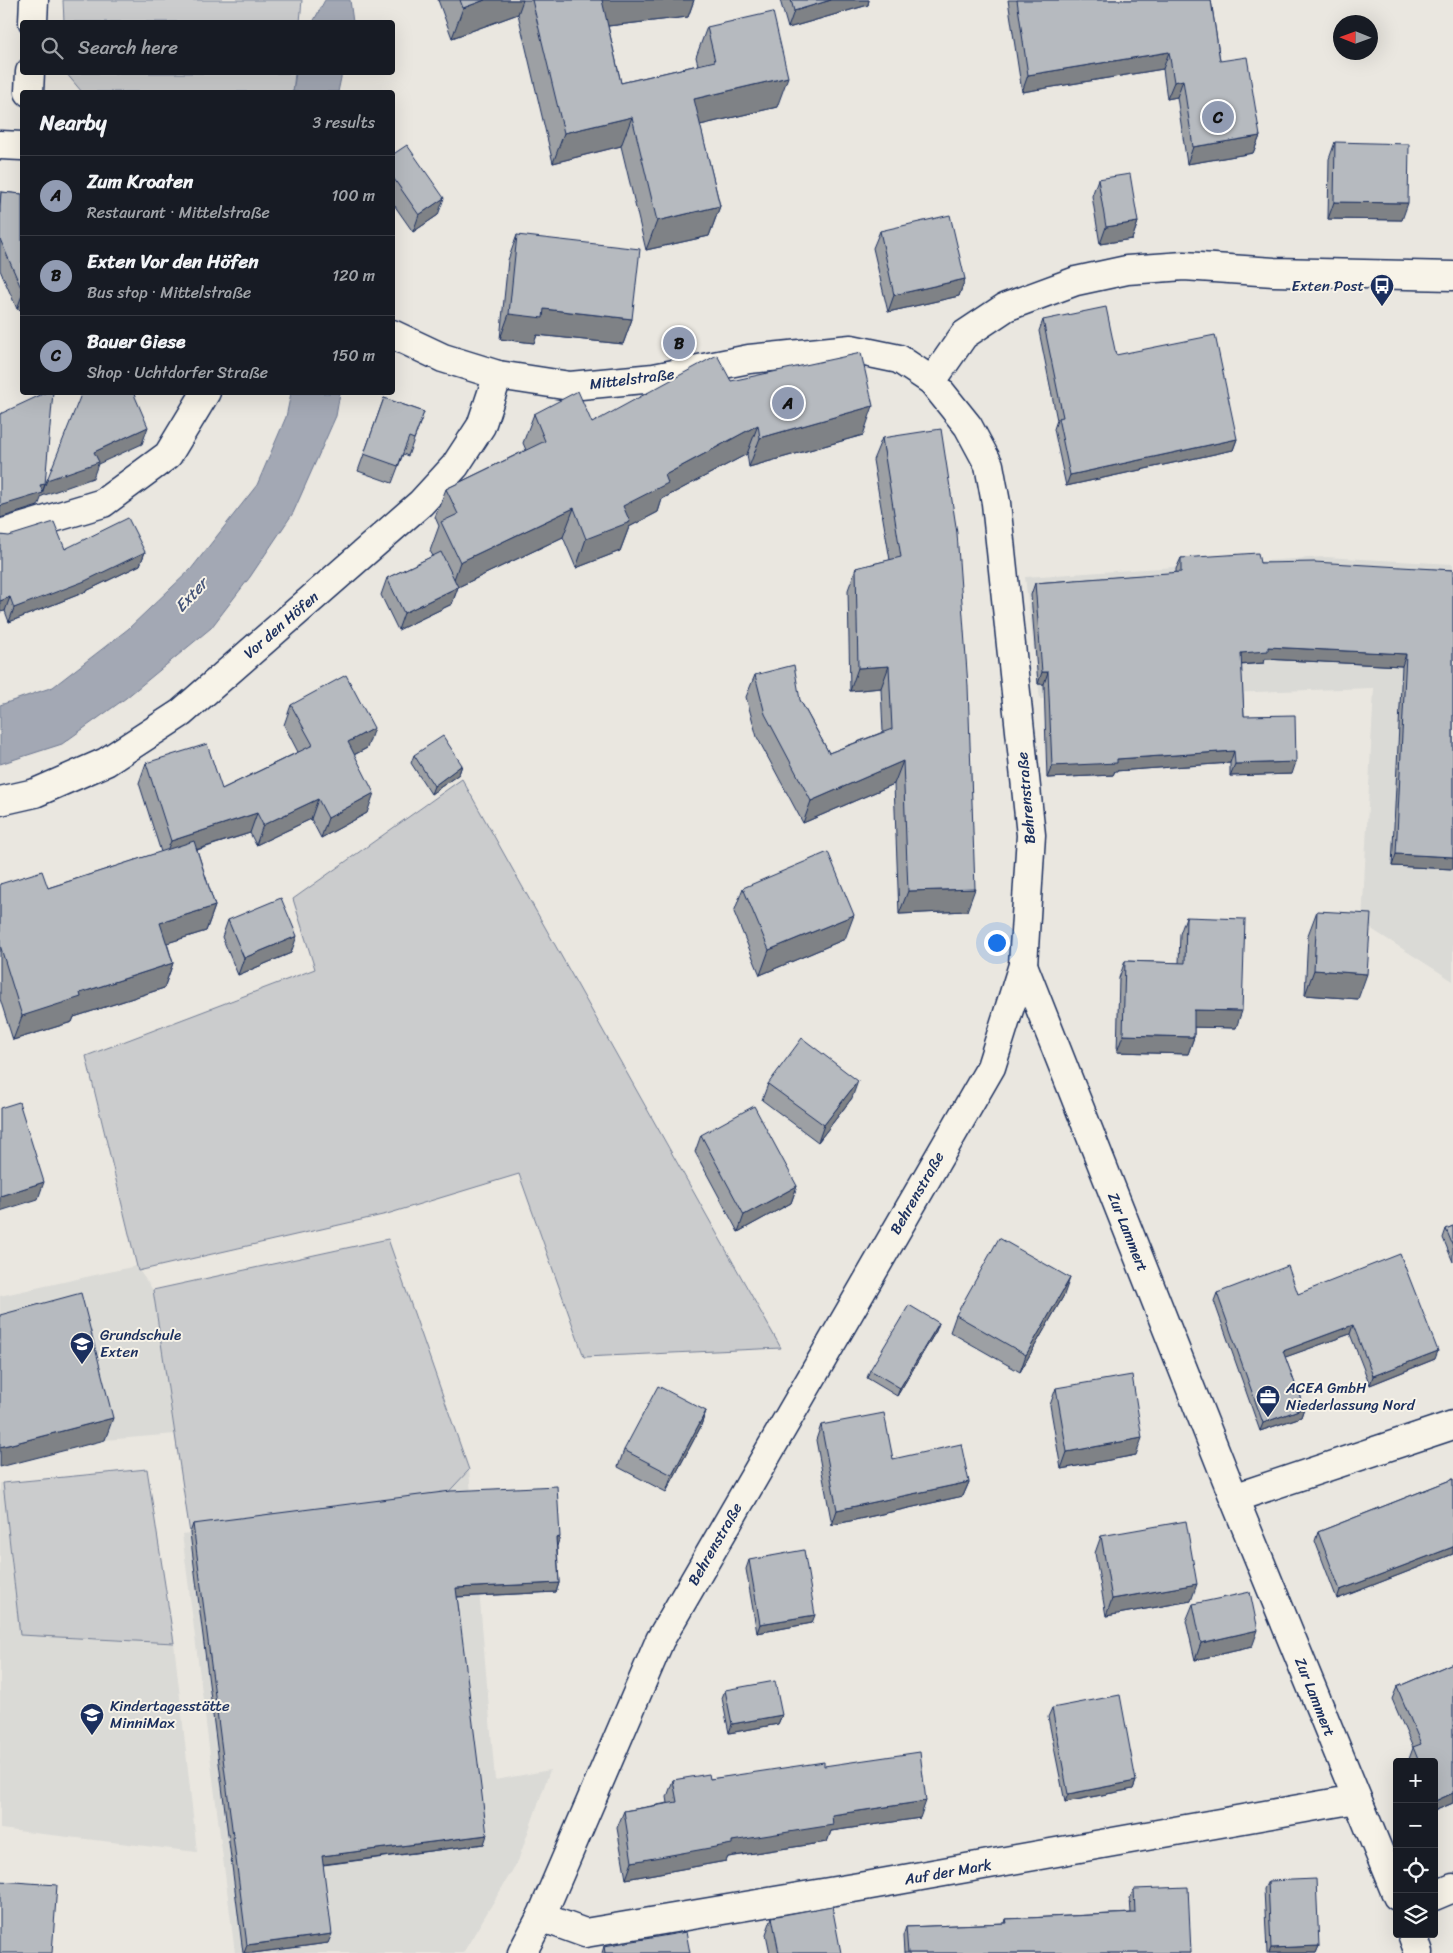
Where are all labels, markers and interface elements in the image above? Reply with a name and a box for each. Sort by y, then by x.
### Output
north arrow [1333,15,1378,60]
search box [20,20,395,75]
text: Search here [78,31,178,64]
icon: search [38,34,66,62]
pin: C [1202,98,1234,136]
text: Nearby [40,104,106,142]
text: 3 results [312,108,375,137]
text: Zum Kroaten [87,165,193,198]
text: A [51,181,61,210]
text: 100 m [331,181,375,210]
text: Restaurant · Mittelstraße [87,198,270,227]
text: Exten Vor den Höfen [87,245,259,278]
text: B [51,261,61,290]
text: 120 m [332,261,375,290]
place label: Exten Post [1292,273,1364,299]
bus stop icon: Exten Post [1369,273,1395,307]
text: Bus stop · Mittelstraße [87,278,251,307]
pin: B [663,324,695,362]
text: Bauer Giese [87,325,185,358]
text: C [51,341,61,370]
text: 150 m [332,341,375,370]
text: Shop · Uchtdorfer Straße [87,358,268,387]
street label: Mittelstraße [588,361,676,397]
pin: A [772,384,804,422]
water label: Exter [167,569,217,619]
street label: Vor den Höfen [237,585,325,665]
street label: Behrenstraße [1009,751,1043,845]
your location [984,930,1010,956]
street label: Behrenstraße [883,1146,951,1239]
street label: Zur Lammert [1100,1188,1156,1276]
place label: Grundschule Exten [100,1322,181,1365]
school or university icon: Grundschule Exten [69,1331,95,1365]
place label: ACEA GmbH Niederlassung Nord [1285,1375,1416,1418]
office icon: ACEA GmbH Niederlassung Nord [1255,1384,1281,1418]
street label: Behrenstraße [681,1497,749,1590]
street label: Zur Lammert [1287,1653,1343,1741]
place label: Kindertagesstätte MinniMax [110,1693,230,1736]
school or university icon: Kindertagesstätte MinniMax [79,1702,105,1736]
map controls [1393,1758,1438,1938]
button: + [1393,1758,1438,1803]
button: − [1393,1803,1438,1848]
button: locate [1393,1848,1438,1893]
street label: Auf der Mark [901,1852,994,1893]
button: layers [1393,1893,1438,1938]

